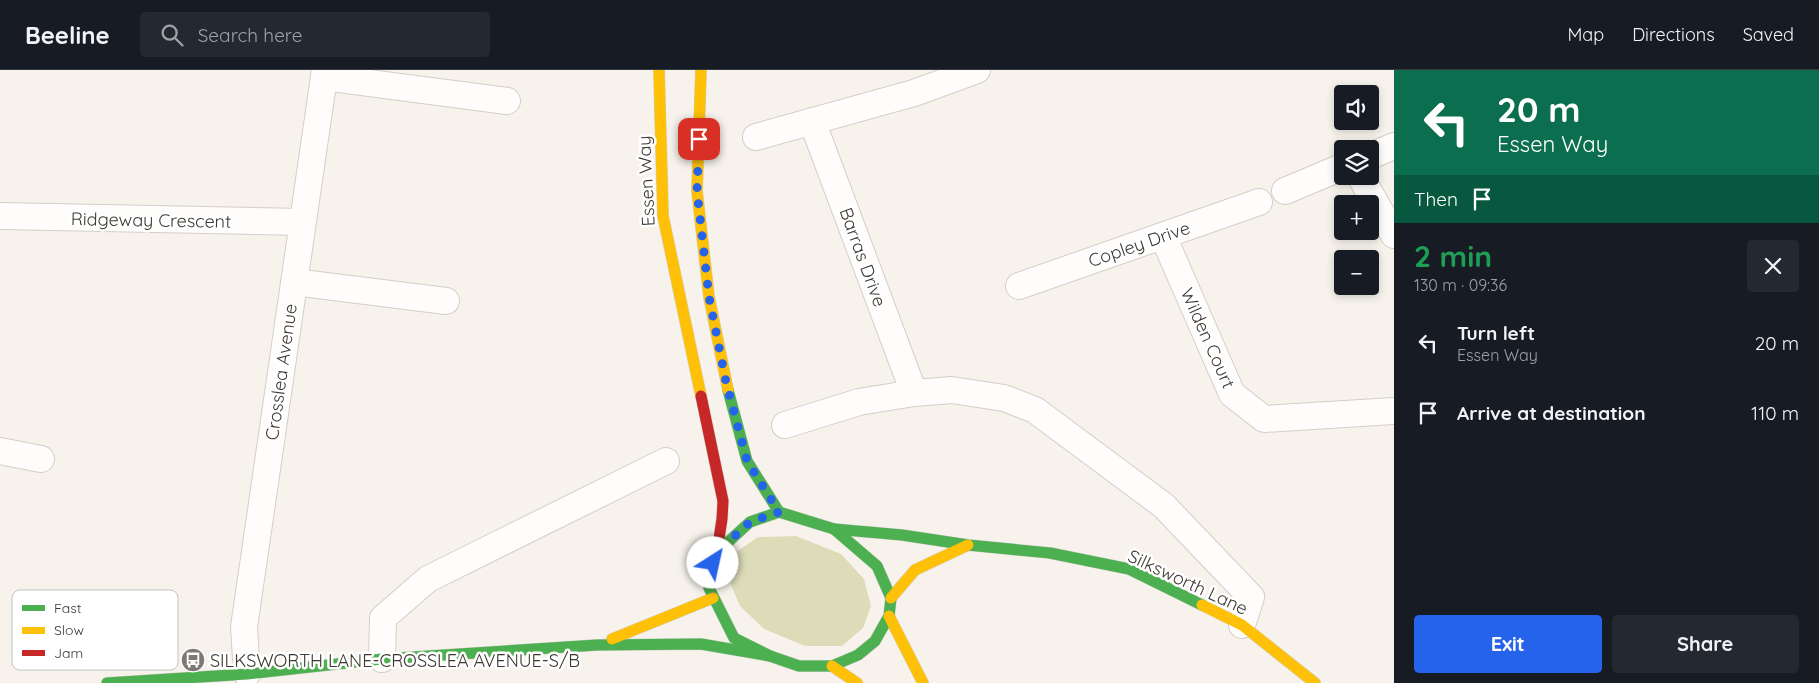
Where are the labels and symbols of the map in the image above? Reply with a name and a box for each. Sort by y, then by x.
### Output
pin [678,118,720,160]
street label: Essen Way [632,135,660,227]
street label: Barras Drive [834,204,892,310]
street label: Ridgeway Crescent [71,207,231,233]
street label: Copley Drive [1085,216,1193,272]
street label: Wilden Court [1176,284,1240,392]
street label: Crosslea Avenue [260,302,302,442]
position arrow [686,536,738,588]
street label: Silksworth Lane [1124,544,1252,620]
legend [12,590,178,670]
text: Fast [54,599,82,617]
text: Slow [54,621,84,639]
text: Jam [54,644,83,662]
bus stop icon: SILKSWORTH LANE-CROSSLEA AVENUE-S/B [180,647,206,673]
place label: SILKSWORTH LANE-CROSSLEA AVENUE-S/B [210,649,580,672]

